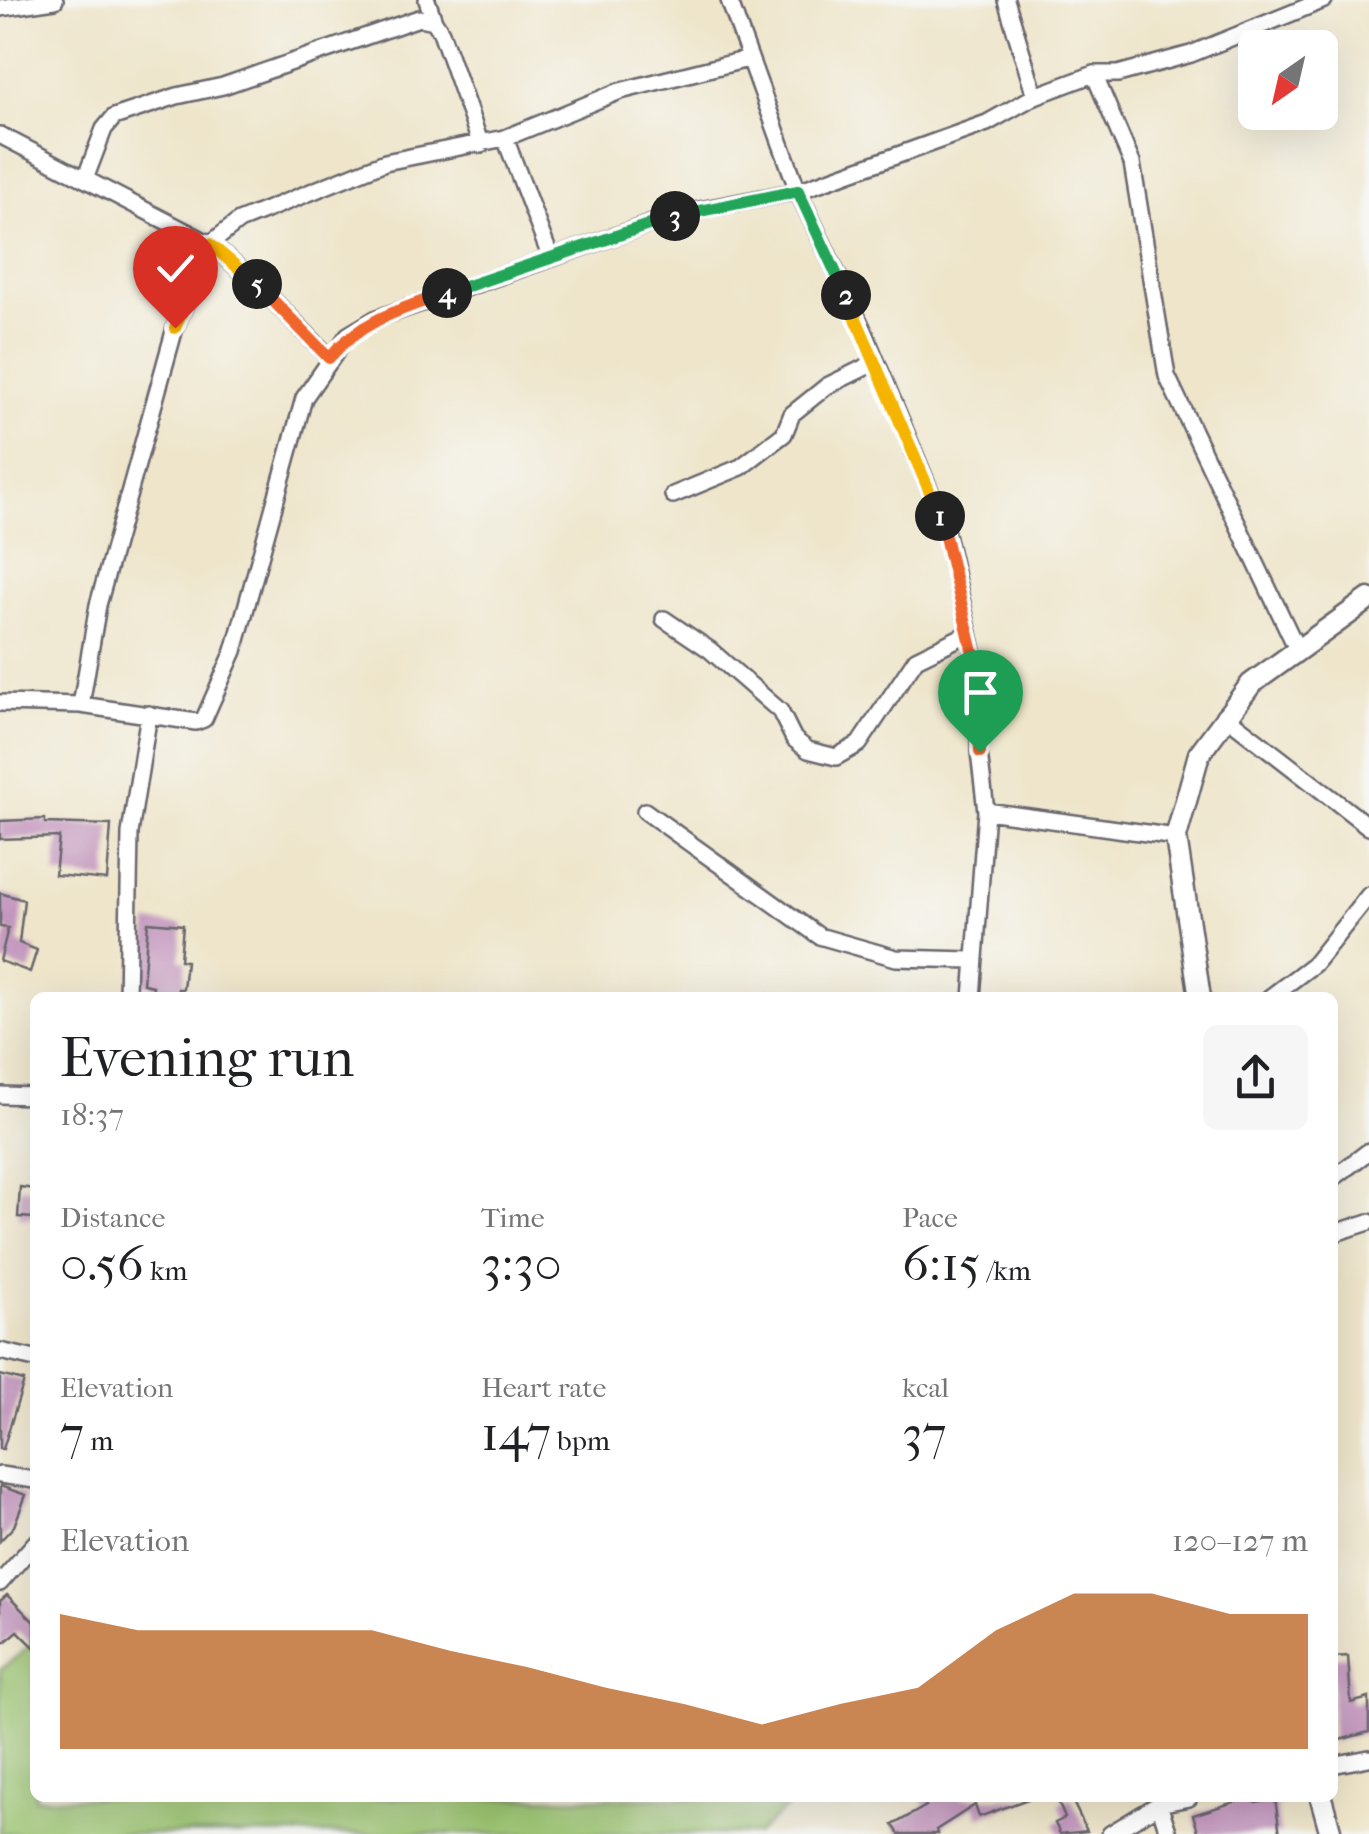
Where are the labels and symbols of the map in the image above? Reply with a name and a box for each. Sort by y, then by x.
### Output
north arrow [1238,30,1338,130]
pin: 3 [650,191,700,241]
pin [133,226,218,329]
pin: 5 [232,259,282,309]
pin: 4 [422,268,472,318]
pin: 2 [821,270,871,320]
pin: 1 [915,491,965,541]
pin [938,650,1023,753]

